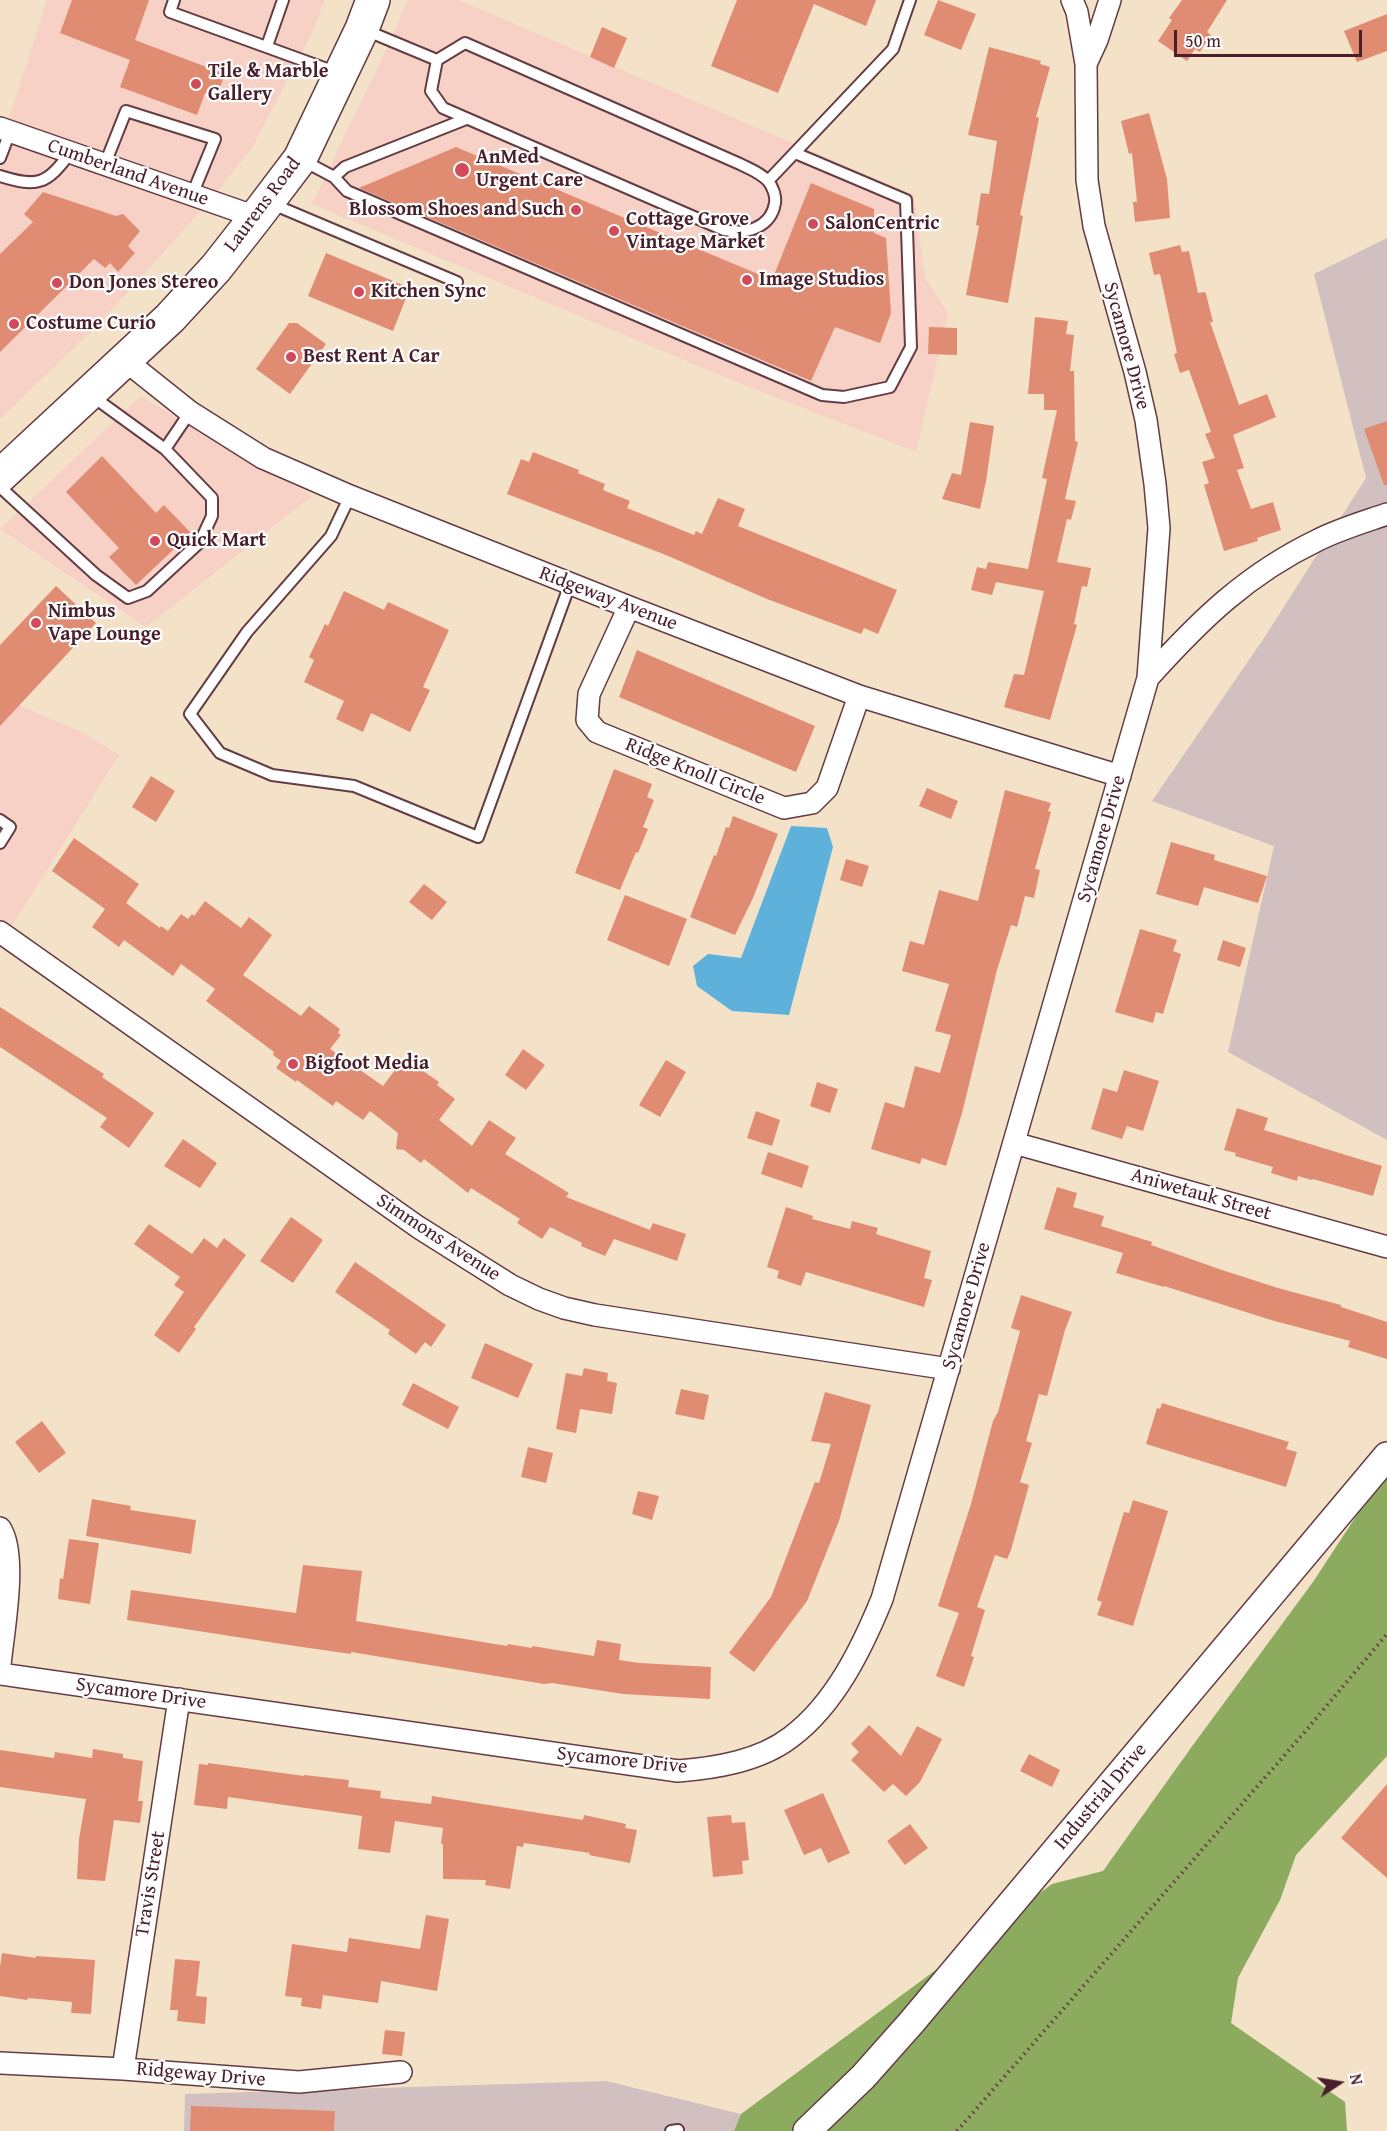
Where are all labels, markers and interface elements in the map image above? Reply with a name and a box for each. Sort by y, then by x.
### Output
scale bar [1177,18,1364,56]
text: 50 m [1185,27,1221,54]
place label: Tile & Marble Gallery [208,60,328,107]
marker: Tile & Marble Gallery [189,77,203,91]
street label: Cumberland Avenue [44,134,212,212]
place label: AnMed Urgent Care [476,146,583,193]
street label: Laurens Road [219,153,307,257]
marker: AnMed Urgent Care [453,161,471,179]
place label: Blossom Shoes and Such [349,198,564,222]
marker: Blossom Shoes and Such [569,203,583,217]
place label: Cottage Grove Vintage Market [626,208,765,255]
place label: SalonCentric [825,212,940,236]
marker: SalonCentric [806,217,820,231]
marker: Cottage Grove Vintage Market [607,224,621,238]
place label: Image Studios [759,268,884,292]
place label: Don Jones Stereo [69,271,218,295]
marker: Image Studios [740,273,754,287]
marker: Don Jones Stereo [50,276,64,290]
place label: Kitchen Sync [371,280,486,304]
street label: Sycamore Drive [1097,280,1155,412]
marker: Kitchen Sync [352,285,366,299]
place label: Costume Curio [26,312,156,336]
marker: Costume Curio [7,317,21,331]
place label: Best Rent A Car [303,345,440,369]
marker: Best Rent A Car [284,350,298,364]
place label: Quick Mart [167,529,266,553]
marker: Quick Mart [148,534,162,548]
street label: Ridgeway Avenue [535,562,681,636]
place label: Nimbus Vape Lounge [48,600,161,647]
marker: Nimbus Vape Lounge [29,616,43,630]
street label: Ridge Knoll Circle [622,733,768,811]
street label: Sycamore Drive [1072,773,1132,905]
place label: Bigfoot Media [305,1052,429,1076]
marker: Bigfoot Media [286,1057,300,1071]
street label: Aniwetauk Street [1128,1164,1274,1226]
street label: Simmons Avenue [371,1189,505,1287]
street label: Sycamore Drive [937,1240,997,1372]
street label: Sycamore Drive [74,1673,208,1715]
street label: Industrial Drive [1049,1739,1153,1855]
street label: Sycamore Drive [556,1742,688,1780]
street label: Travis Street [131,1829,171,1939]
north arrow [1309,2053,1369,2113]
street label: Ridgeway Drive [135,2057,267,2093]
text: N [1344,2072,1369,2087]

